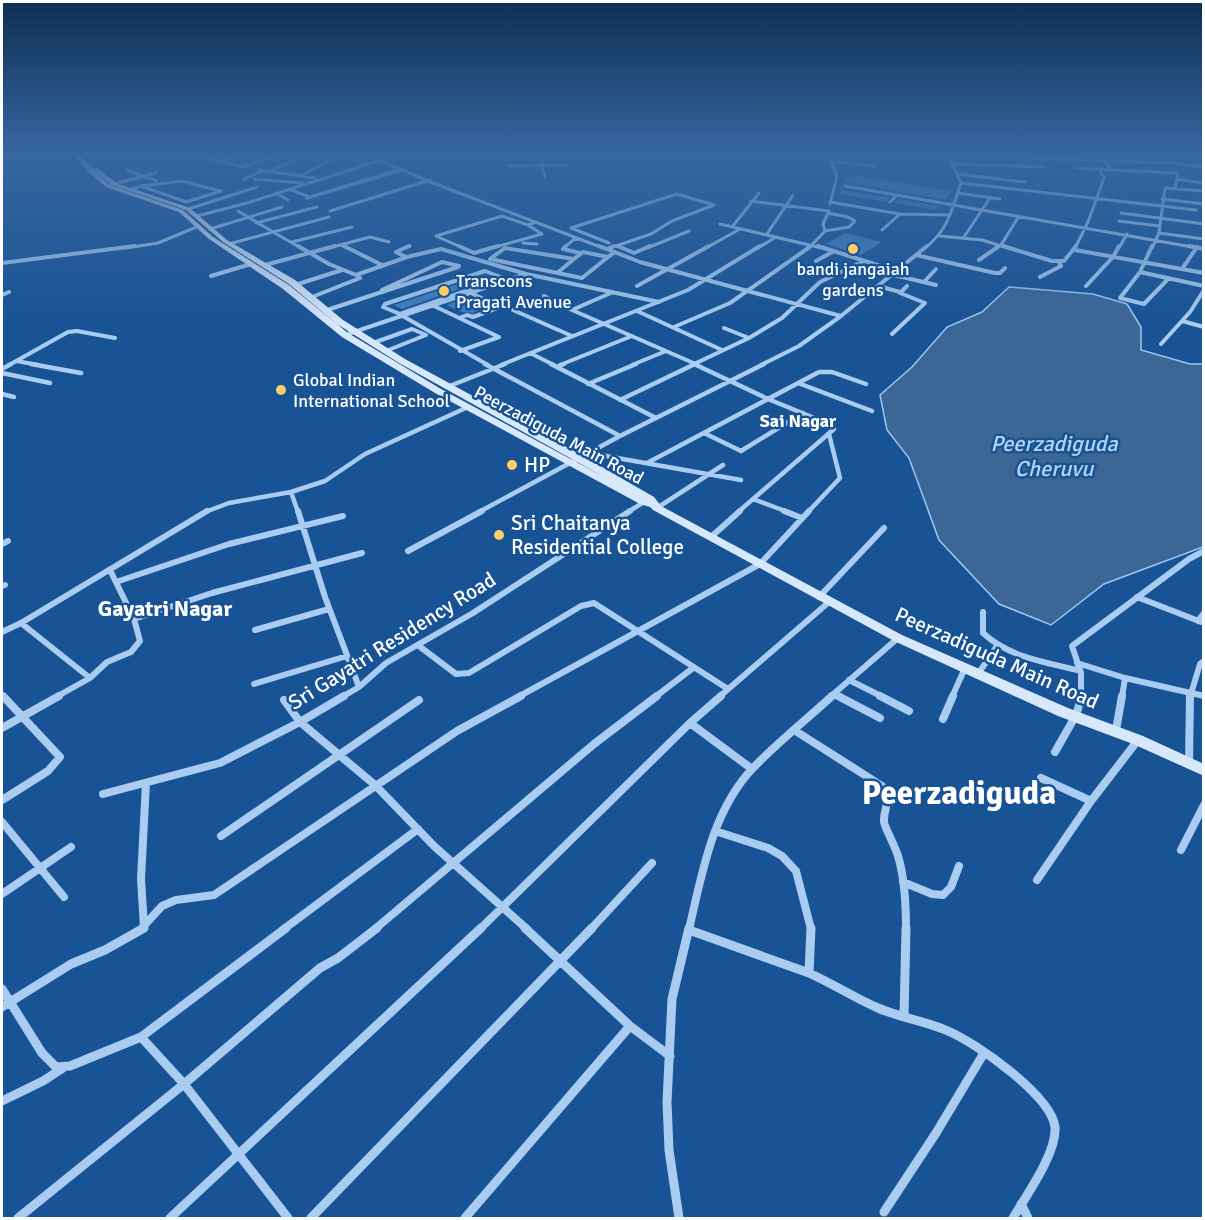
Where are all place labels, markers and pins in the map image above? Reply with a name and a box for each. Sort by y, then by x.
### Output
marker: bandi jangaiah gardens [846,242,860,256]
place label: bandi jangaiah gardens [796,258,910,301]
place label: Transcons Pragati Avenue [456,270,572,313]
marker: Transcons Pragati Avenue [437,284,451,298]
place label: Global Indian International School [293,369,450,412]
marker: Global Indian International School [274,383,288,397]
place label: HP [524,452,550,478]
marker: HP [505,458,519,472]
place label: Sri Chaitanya Residential College [511,510,684,560]
marker: Sri Chaitanya Residential College [492,528,506,542]

